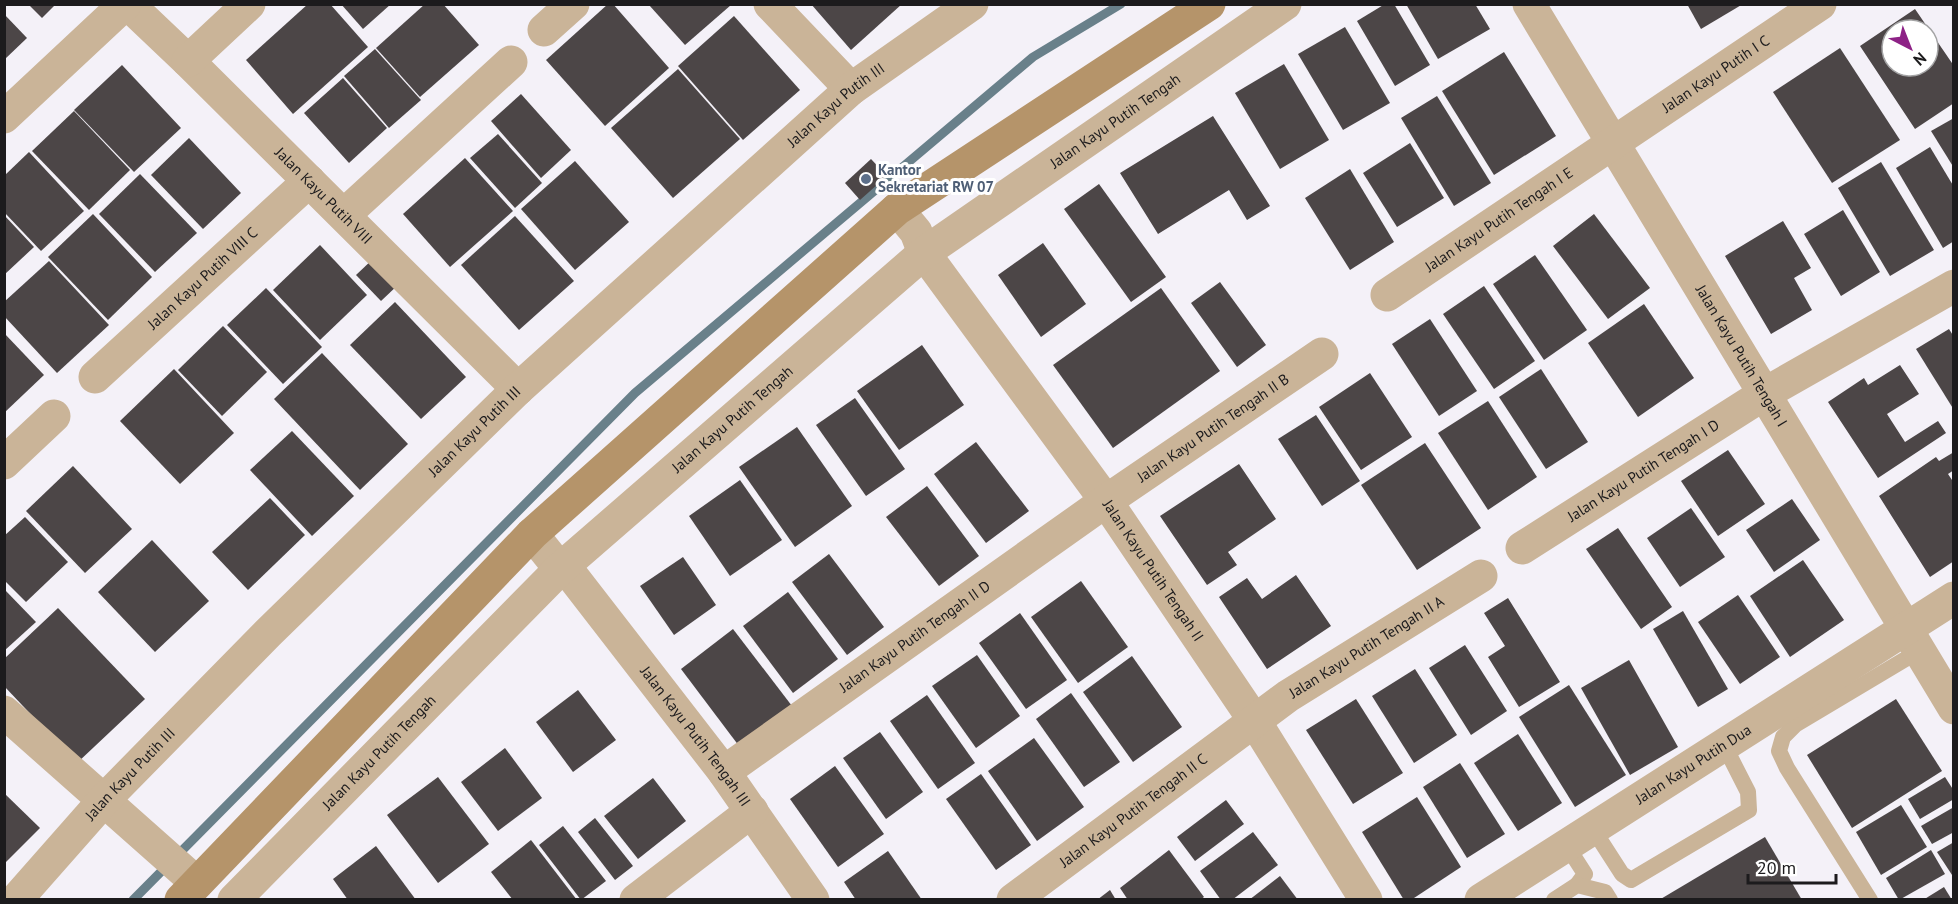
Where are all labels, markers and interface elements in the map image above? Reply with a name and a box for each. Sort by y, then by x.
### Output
north arrow [1880,18,1940,78]
street label: Jalan Kayu Putih I C [1657,31,1773,117]
text: N [1909,48,1931,70]
street label: Jalan Kayu Putih III [782,58,888,152]
street label: Jalan Kayu Putih Tengah [1045,69,1184,173]
street label: Jalan Kayu Putih VIII [271,142,377,248]
place label: Kantor Sekretariat RW 07 [878,160,994,196]
street label: Jalan Kayu Putih Tengah I E [1420,163,1576,276]
marker: Kantor Sekretariat RW 07 [859,172,873,186]
street label: Jalan Kayu Putih VIII C [143,223,261,334]
street label: Jalan Kayu Putih Tengah I [1691,280,1792,430]
street label: Jalan Kayu Putih Tengah [667,361,797,477]
street label: Jalan Kayu Putih Tengah II B [1132,369,1292,487]
street label: Jalan Kayu Putih III [423,382,524,481]
street label: Jalan Kayu Putih Tengah I D [1563,415,1723,526]
street label: Jalan Kayu Putih Tengah II [1098,495,1208,645]
street label: Jalan Kayu Putih Tengah II D [835,576,994,697]
street label: Jalan Kayu Putih Tengah II A [1284,591,1448,703]
street label: Jalan Kayu Putih Tengah III [636,661,755,810]
street label: Jalan Kayu Putih Tengah [317,691,440,814]
street label: Jalan Kayu Putih Dua [1631,720,1755,809]
street label: Jalan Kayu Putih III [80,723,179,825]
street label: Jalan Kayu Putih Tengah II C [1055,749,1211,872]
scale bar [1748,847,1836,885]
text: 20 m [1757,856,1796,879]

